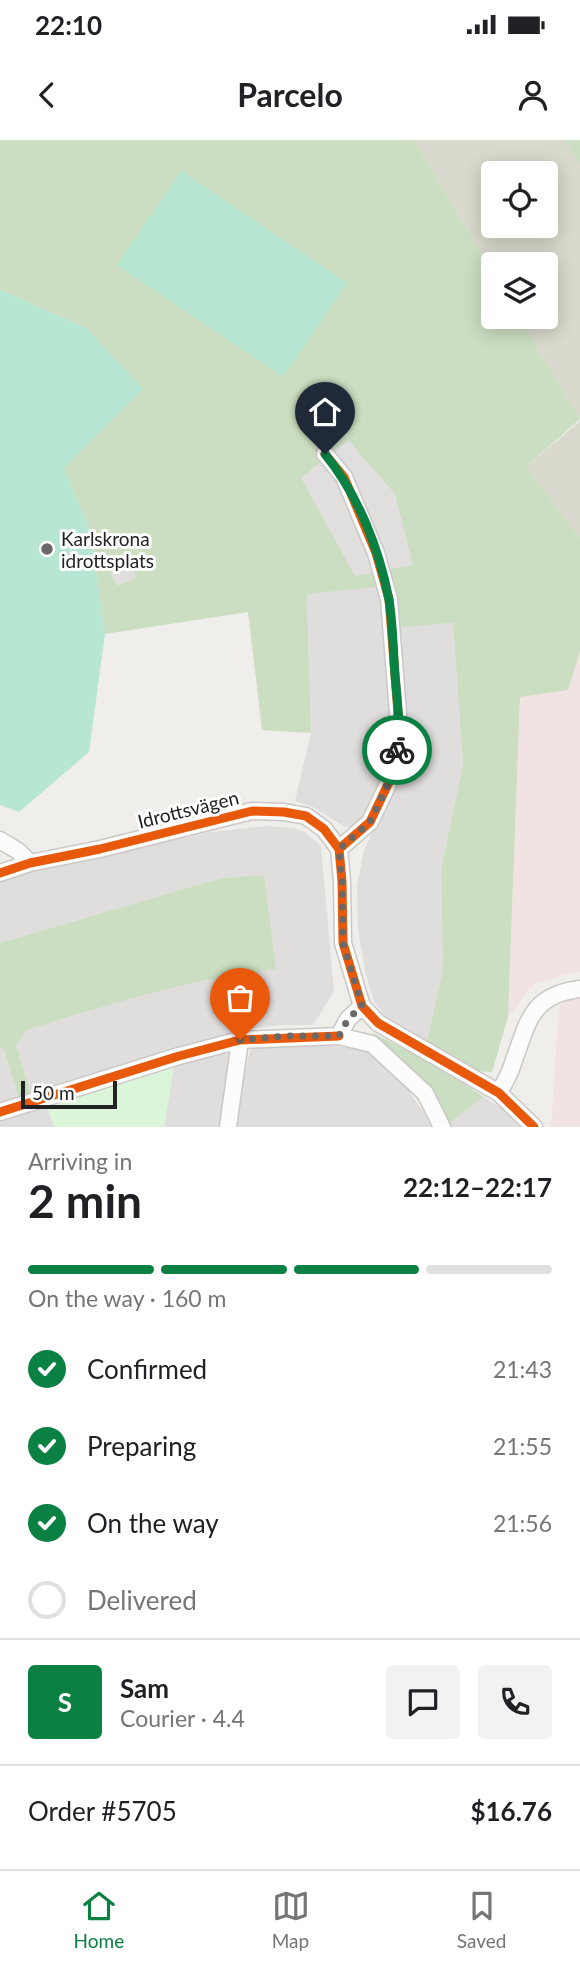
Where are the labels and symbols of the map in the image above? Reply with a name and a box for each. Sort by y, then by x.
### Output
pin [295,382,355,454]
place label: Karlskrona idrottsplats [61,527,154,572]
marker: Karlskrona idrottsplats [39,541,55,557]
courier [362,715,432,785]
street label: Idrottsvägen [135,785,241,833]
pin [210,968,270,1040]
scale bar [21,1078,117,1110]

